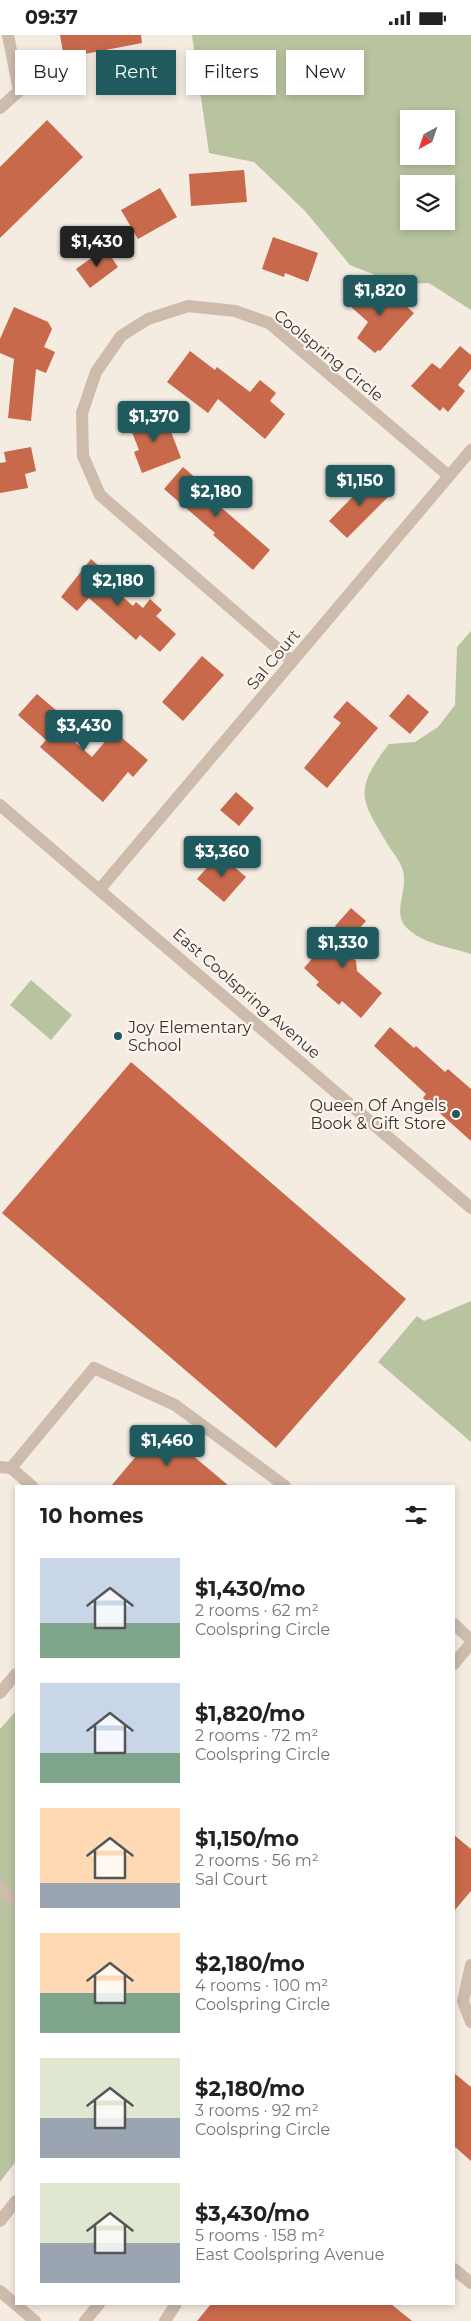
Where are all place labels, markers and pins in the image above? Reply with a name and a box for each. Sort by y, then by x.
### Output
pin: $1,430 [56,225,138,268]
pin: $1,820 [339,275,421,317]
pin: $1,370 [113,401,195,443]
pin: $1,150 [319,465,401,507]
pin: $2,180 [175,475,257,518]
pin: $2,180 [77,565,159,607]
pin: $3,430 [43,709,125,752]
pin: $3,360 [181,835,263,878]
pin: $1,330 [302,927,384,969]
place label: Joy Elementary School [127,1018,252,1055]
marker: Joy Elementary School [112,1030,124,1042]
place label: Queen Of Angels Book & Gift Store [309,1096,446,1133]
marker: Queen Of Angels Book & Gift Store [450,1108,462,1120]
pin: $1,460 [126,1425,208,1467]

